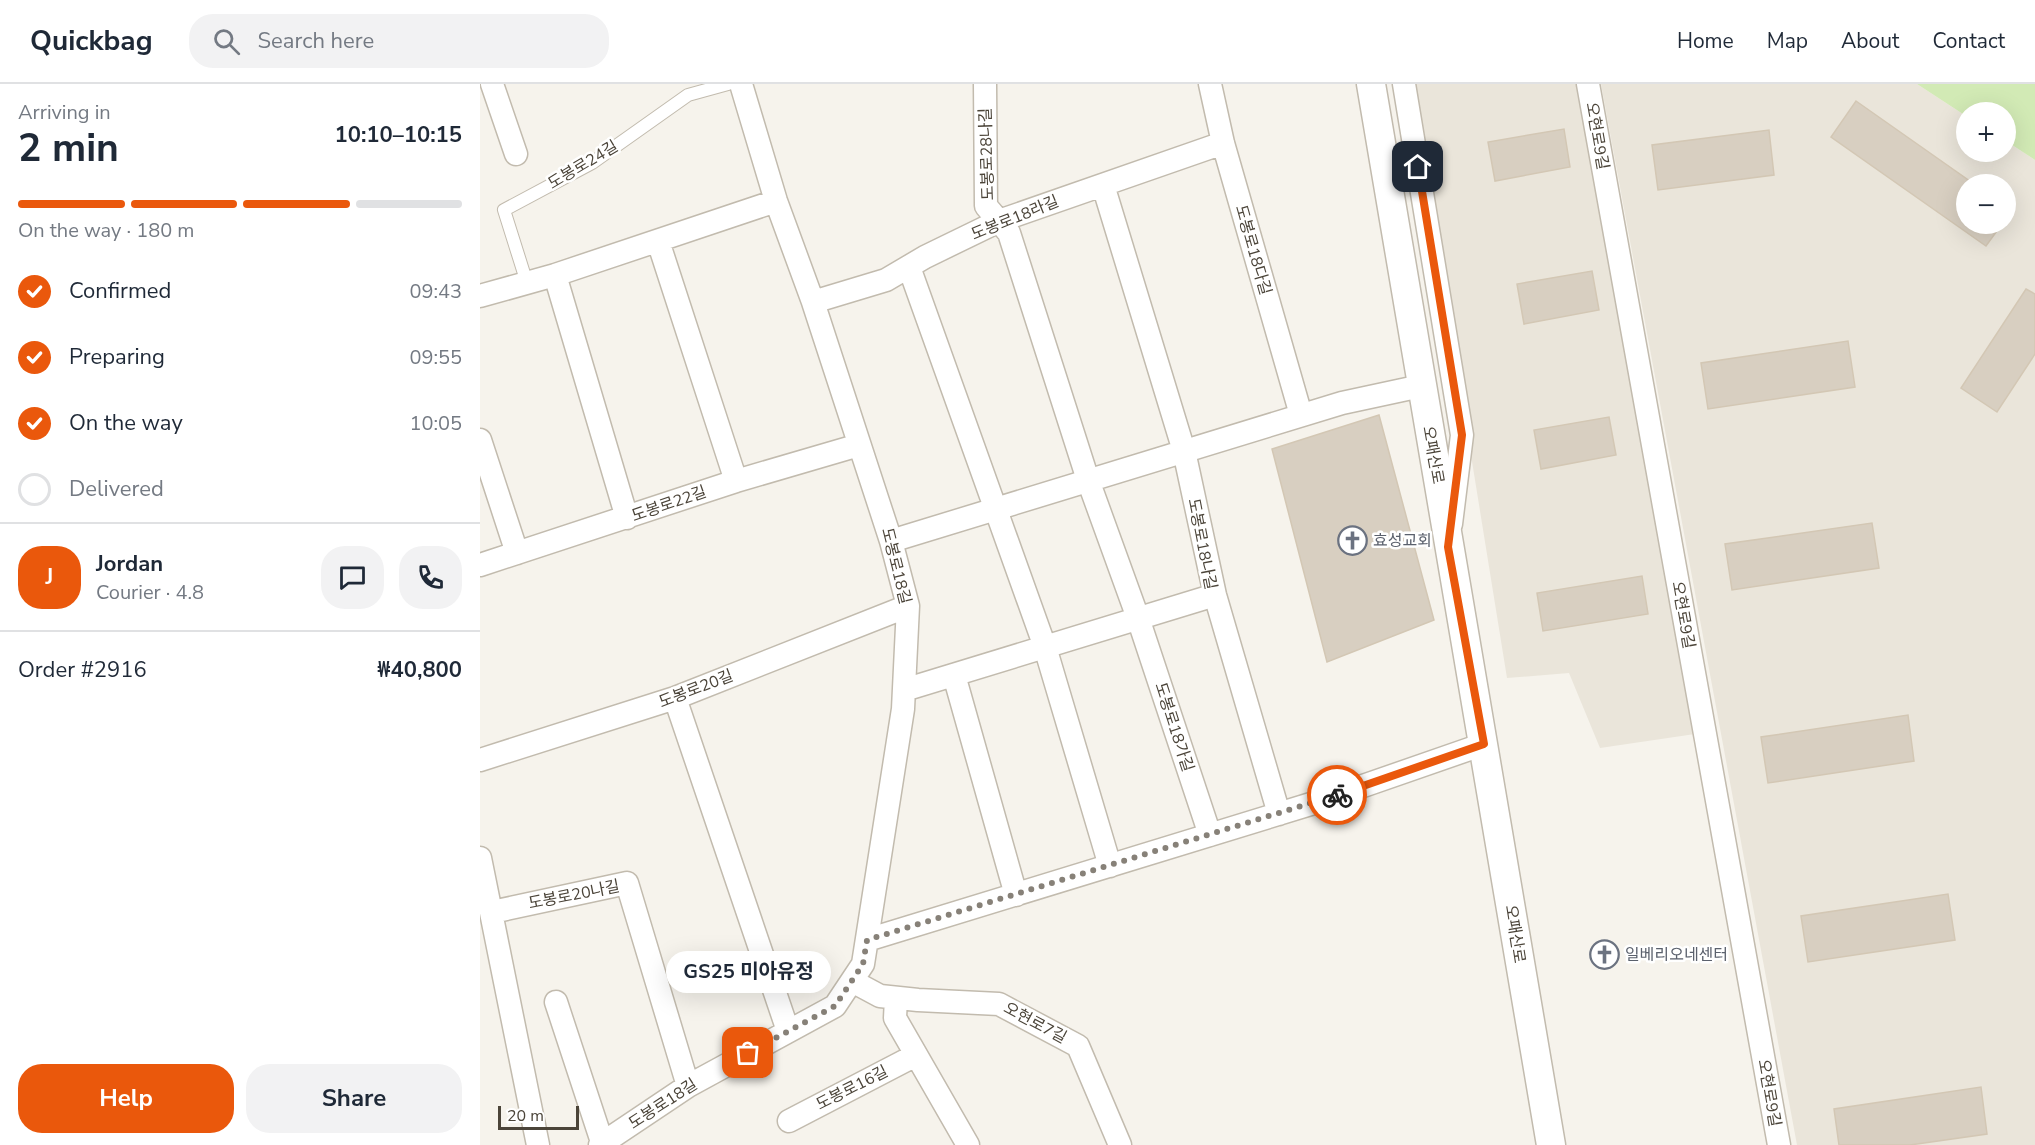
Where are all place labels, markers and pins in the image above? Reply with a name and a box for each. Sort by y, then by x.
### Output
pin [1392,141,1443,192]
church icon: 효성교회 [1336,525,1368,557]
place label: 효성교회 [1373,530,1432,552]
church icon: 일베리오네센터 [1588,939,1620,971]
place label: 일베리오네센터 [1625,944,1728,966]
callout: GS25 미아유정 [666,951,830,993]
pin [722,1027,773,1078]

